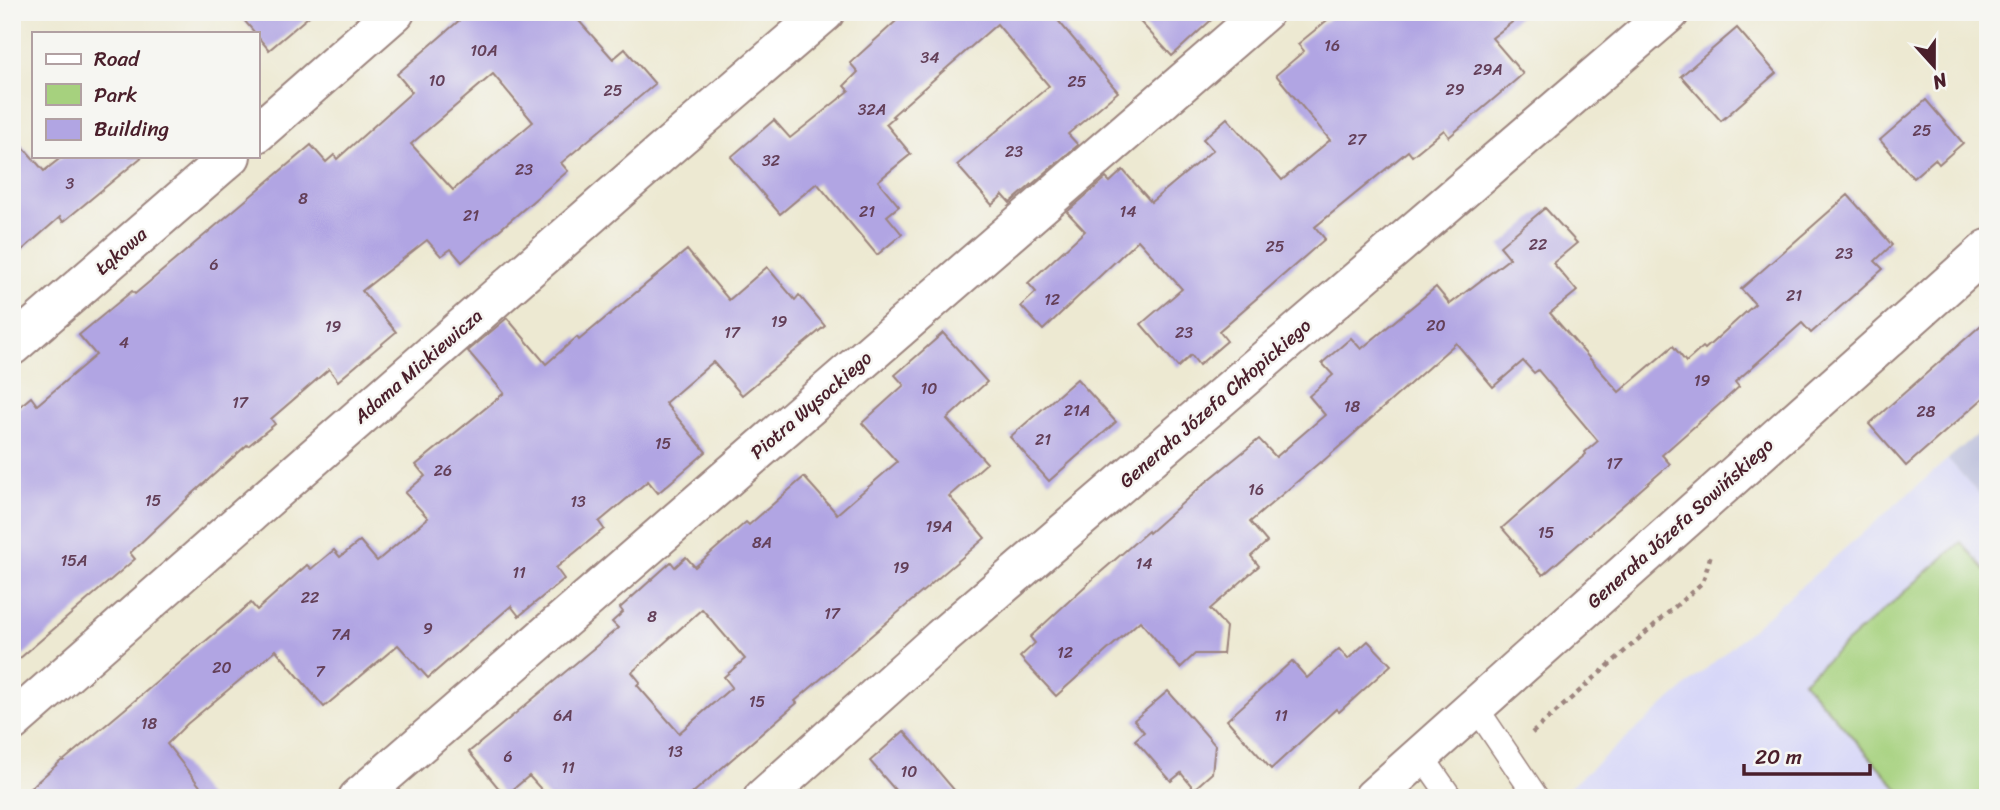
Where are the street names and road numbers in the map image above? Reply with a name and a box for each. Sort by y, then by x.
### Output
street label: Łąkowa [87,218,155,283]
street label: Adama Mickiewicza [345,300,491,433]
street label: Generała Józefa Chłopickiego [1111,309,1319,496]
street label: Piotra Wysockiego [742,342,880,468]
street label: Generała Józefa Sowińskiego [1579,429,1782,617]

